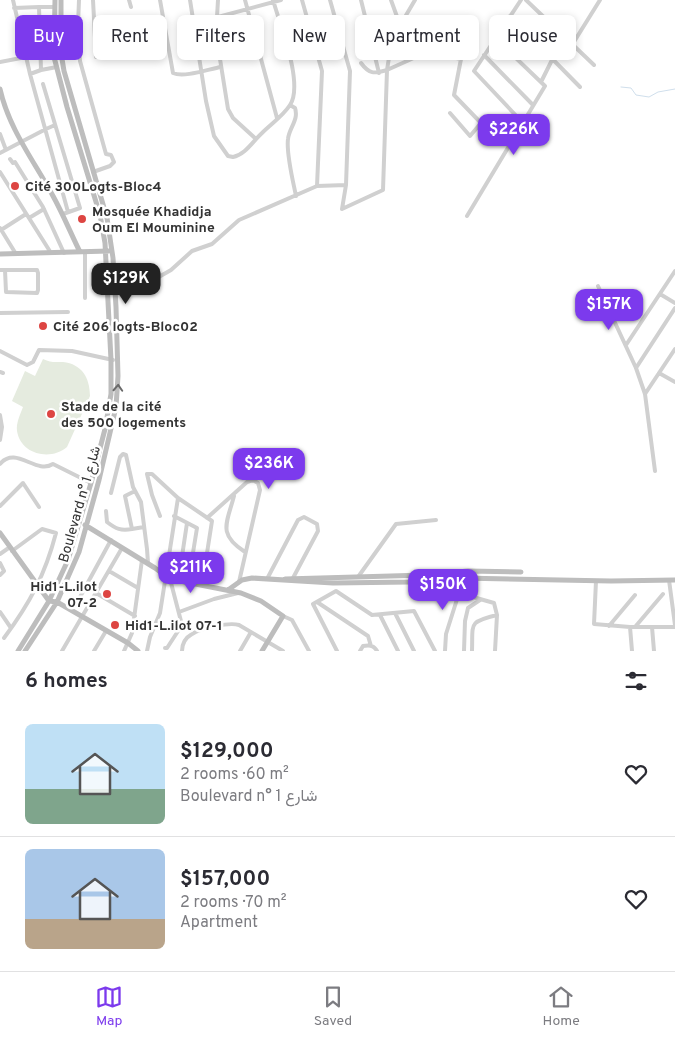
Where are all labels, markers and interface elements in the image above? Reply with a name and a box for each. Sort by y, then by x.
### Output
chip: Buy [15,15,83,60]
chip: Rent [93,15,167,60]
chip: Filters [177,15,264,60]
chip: New [274,15,345,60]
chip: Apartment [355,15,479,60]
chip: House [489,15,576,60]
pin: $226K [479,114,549,156]
text: $226K [489,120,539,140]
place label: Cité 300Logts-Bloc4 [25,179,162,196]
marker: Cité 300Logts-Bloc4 [9,180,21,192]
place label: Mosquée Khadidja Oum El Mouminine [92,204,215,237]
marker: Mosquée Khadidja Oum El Mouminine [76,213,88,225]
pin: $129K [91,262,161,305]
text: $129K [103,269,150,289]
pin: $157K [574,288,644,331]
text: $157K [586,295,632,315]
place label: Cité 206 logts-Bloc02 [53,319,198,336]
marker: Cité 206 logts-Bloc02 [37,320,49,332]
one-way arrow [113,383,123,391]
place label: Stade de la cité des 500 logements [61,399,186,432]
marker: Stade de la cité des 500 logements [45,408,57,420]
street label: Boulevard n° شارع 1 [56,444,106,565]
pin: $236K [234,448,304,490]
text: $236K [244,454,294,474]
pin: $211K [156,552,226,594]
text: $211K [169,558,213,578]
pin: $150K [408,568,478,611]
text: $150K [419,575,467,595]
place label: Hid1-L.ilot 07-2 [30,579,97,612]
marker: Hid1-L.ilot 07-2 [101,588,113,600]
place label: Hid1-L.ilot 07-1 [125,618,223,635]
marker: Hid1-L.ilot 07-1 [109,619,121,631]
icon: filters [622,667,650,695]
text: 6 homes [25,668,108,695]
text: $129,000 [180,738,274,765]
icon: home [65,744,125,804]
icon: heart [622,760,650,788]
text: 2 rooms · 60 m² [180,765,289,785]
text: Boulevard n° شارع 1 [180,787,317,807]
text: $157,000 [180,866,270,893]
icon: home [65,869,125,929]
icon: heart [622,885,650,913]
text: 2 rooms · 70 m² [180,893,287,913]
text: Apartment [180,913,258,933]
tab: Map [95,983,123,1030]
tab: Saved [314,983,352,1030]
tab: Home [543,983,580,1030]

